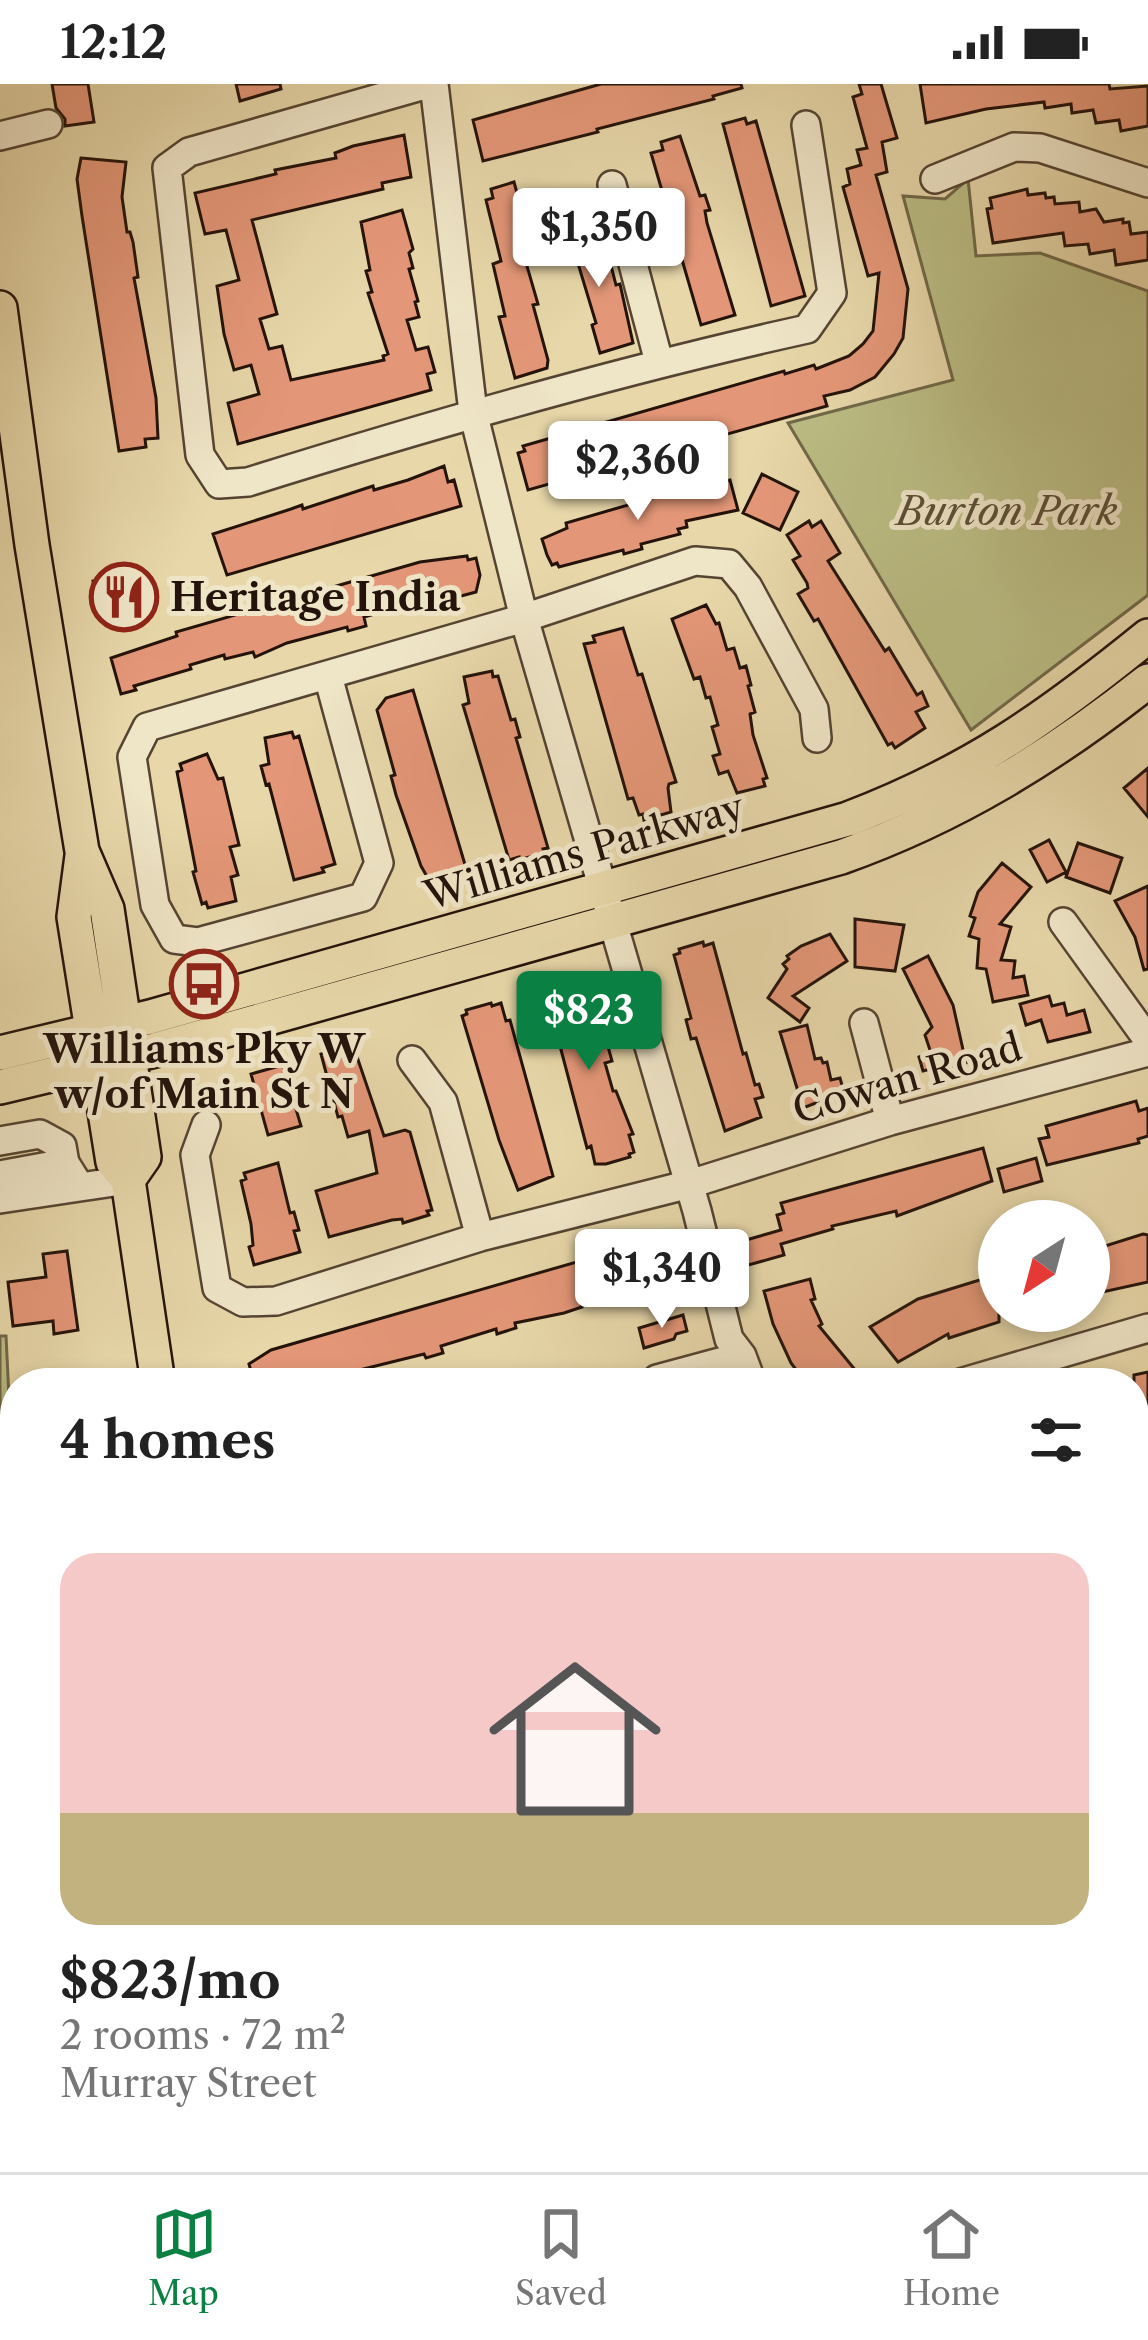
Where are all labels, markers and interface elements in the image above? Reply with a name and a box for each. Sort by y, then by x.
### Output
text: 12:12 [60,14,167,70]
pin: $1,350 [501,188,697,290]
text: $1,350 [540,203,658,251]
pin: $2,360 [540,421,736,523]
text: $2,360 [575,436,701,484]
park label: Burton Park [894,487,1117,535]
restaurant icon: Heritage India [89,562,159,632]
place label: Heritage India [170,573,461,621]
street label: Williams Parkway [418,782,750,920]
bus stop icon: Williams Pky W w/of Main St N [169,949,239,1019]
pin: $823 [518,971,660,1073]
text: $823 [544,986,634,1034]
street label: Cowan Road [787,1022,1027,1134]
place label: Williams Pky W w/of Main St N [42,1025,366,1118]
north arrow [978,1200,1110,1332]
map controls [978,1200,1110,1332]
pin: $1,340 [564,1229,760,1331]
text: $1,340 [602,1244,722,1292]
icon: filters [1023,1407,1089,1473]
text: 4 homes [60,1409,275,1471]
icon: home [467,1631,683,1847]
text: $823/mo [60,1949,281,2011]
text: 2 rooms · 72 m² [60,2011,346,2059]
text: Murray Street [60,2059,316,2107]
tab: Map [148,2201,219,2314]
tab: Saved [515,2201,607,2314]
tab: Home [903,2201,1000,2314]

